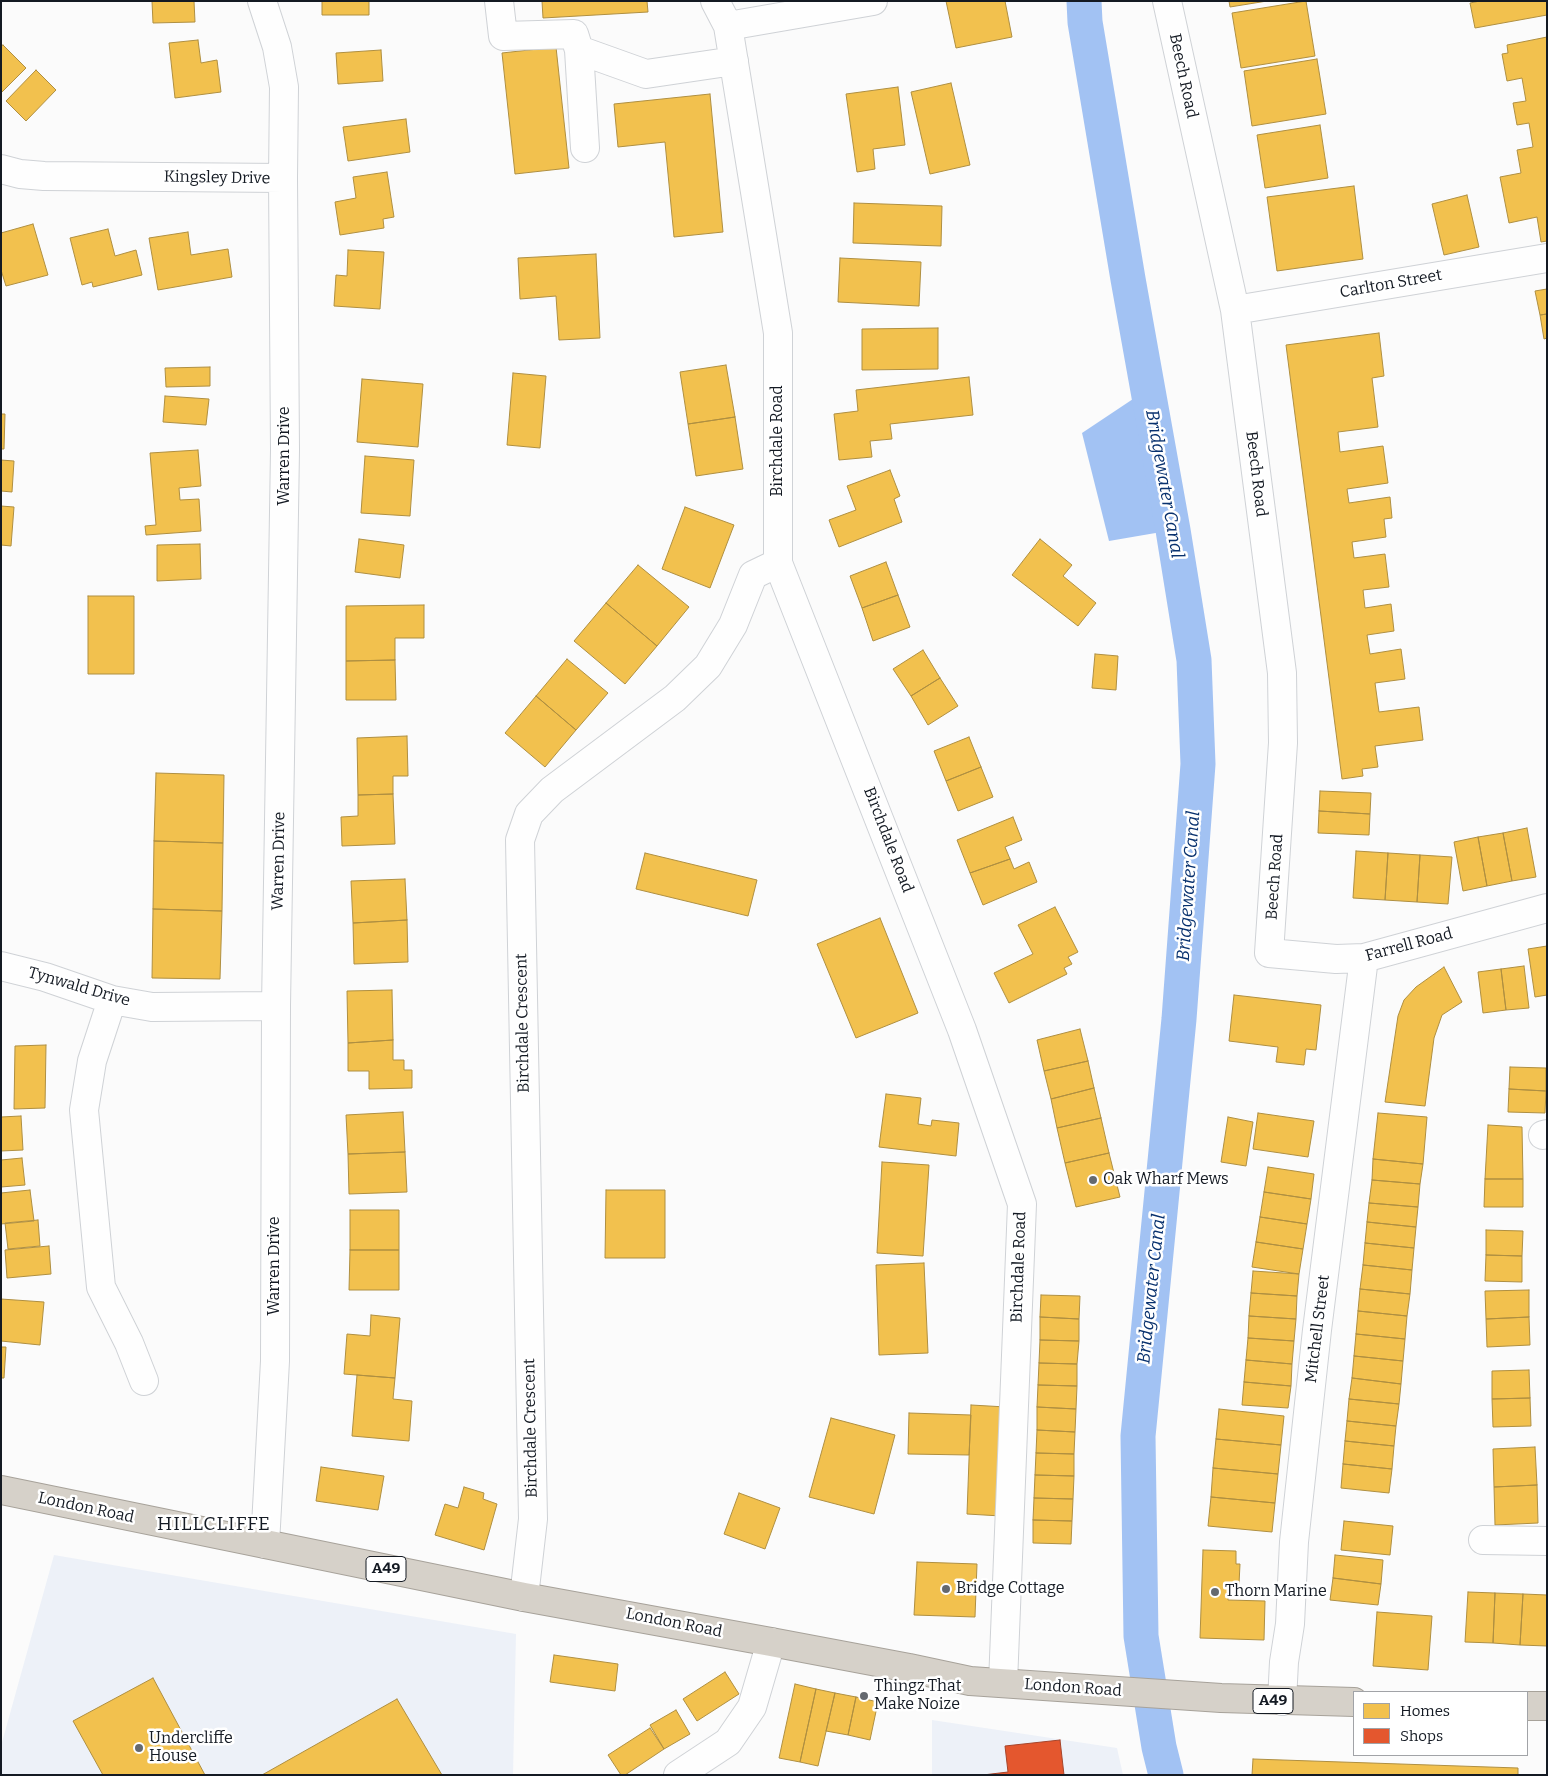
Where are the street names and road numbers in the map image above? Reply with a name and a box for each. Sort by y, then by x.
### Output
street label: Beech Road [1165,32,1201,120]
street label: Kingsley Drive [164,167,270,189]
street label: Carlton Street [1338,266,1444,302]
street label: Birchdale Road [768,385,788,497]
street label: Warren Drive [275,407,295,505]
street label: Beech Road [1241,430,1271,518]
street label: Birchdale Road [859,784,917,896]
street label: Warren Drive [269,811,289,911]
street label: Beech Road [1262,833,1288,921]
street label: Farrell Road [1363,924,1455,966]
street label: Birchdale Crescent [512,953,534,1093]
street label: Tynwald Drive [26,963,132,1011]
street label: Birchdale Road [1007,1211,1031,1323]
street label: Warren Drive [265,1217,285,1315]
street label: Mitchell Street [1302,1274,1334,1384]
street label: Birchdale Crescent [520,1358,542,1498]
street label: London Road [36,1488,136,1528]
road number: A49 [366,1556,406,1582]
street label: London Road [624,1604,724,1642]
street label: London Road [1024,1675,1122,1701]
road number: A49 [1253,1688,1293,1714]

